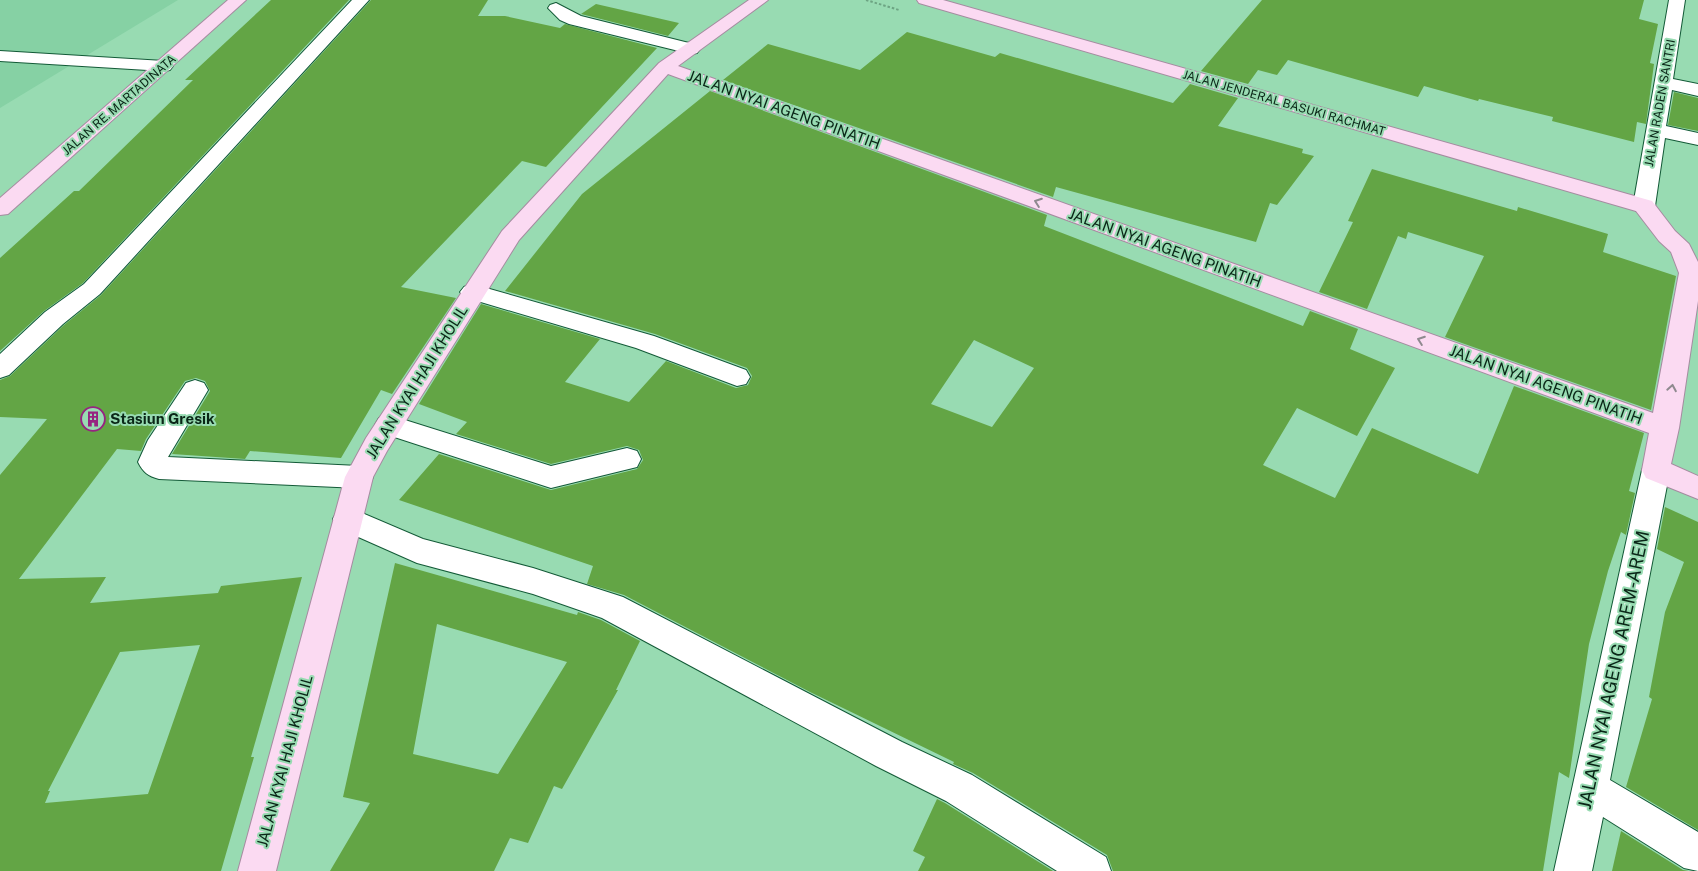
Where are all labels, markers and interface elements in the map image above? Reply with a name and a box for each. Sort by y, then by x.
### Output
street label: JALAN RADEN SANTRI [1642,38,1678,168]
street label: JALAN RE. MARTADINATA [59,52,179,158]
street label: JALAN NYAI AGENG PINATIH [686,67,883,152]
street label: JALAN JENDERAL BASUKI RACHMAT [1181,67,1387,139]
one-way arrow [1034,198,1043,208]
street label: JALAN NYAI AGENG PINATIH [1067,205,1264,290]
street label: JALAN KYAI HAJI KHOLIL [362,302,471,462]
one-way arrow [1417,336,1426,346]
street label: JALAN NYAI AGENG PINATIH [1448,342,1645,427]
one-way arrow [1666,383,1676,392]
building icon: Stasiun Gresik [80,406,106,432]
place label: Stasiun Gresik [110,410,215,427]
street label: JALAN NYAI AGENG AREM-AREM [1574,529,1653,811]
street label: JALAN KYAI HAJI KHOLIL [253,673,316,849]

